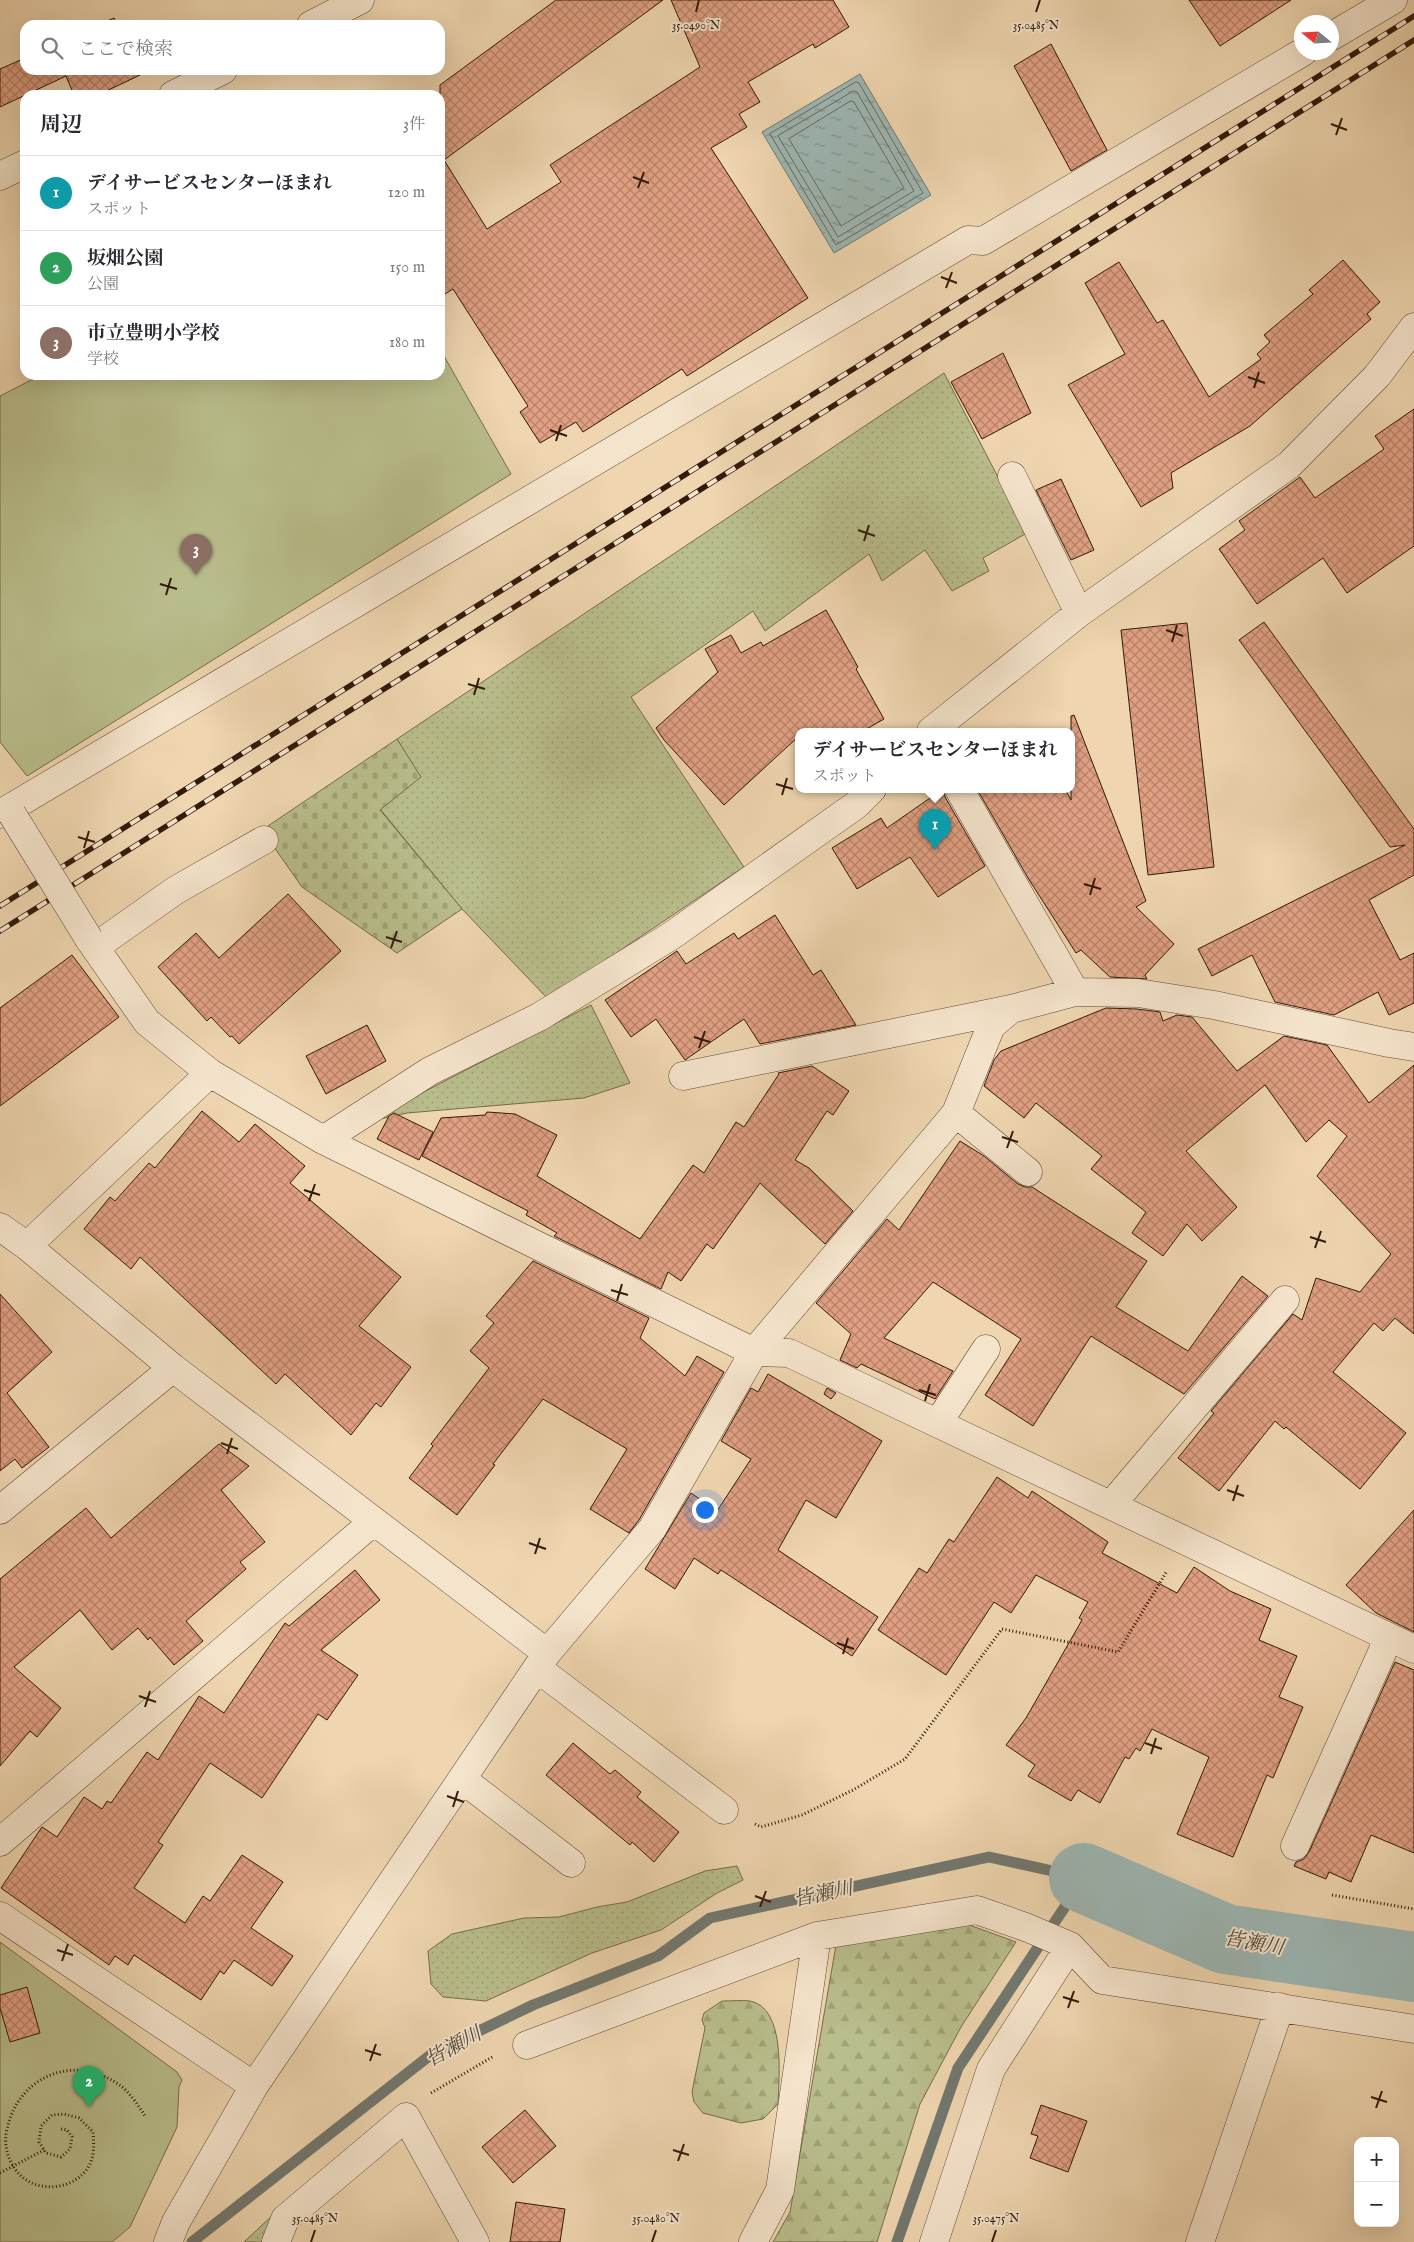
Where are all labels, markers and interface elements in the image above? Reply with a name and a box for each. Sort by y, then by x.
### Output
north arrow [1294,15,1339,60]
text: 35.0490°N [672,18,721,33]
text: 35.0485°N [1013,18,1060,33]
search box [20,20,445,75]
icon: search [38,34,66,62]
text: ここで検索 [78,38,173,62]
text: 周辺 [40,112,82,139]
text: 3件 [403,115,425,135]
text: デイサービスセンターほまれ [87,172,332,196]
text: 1 [53,183,59,203]
text: 120 m [388,183,425,203]
text: スポット [87,200,151,220]
text: 坂畑公園 [87,247,163,271]
text: 2 [52,258,60,278]
text: 150 m [390,258,425,278]
text: 公園 [87,275,119,295]
text: 市立豊明小学校 [87,322,220,346]
text: 3 [53,333,59,353]
text: 180 m [389,333,425,353]
text: 学校 [87,350,119,370]
pin: 3 [180,534,212,575]
popup [795,728,1075,793]
text: デイサービスセンターほまれ [813,739,1057,763]
text: スポット [813,767,877,787]
pin: 1 [919,809,951,850]
your location [692,1497,718,1523]
water label: 皆瀬川 [791,1876,857,1913]
water label: 皆瀬川 [1222,1926,1287,1961]
water label: 皆瀬川 [421,2021,488,2073]
pin: 2 [73,2066,105,2107]
map controls [1354,2137,1399,2227]
button: + [1354,2137,1399,2182]
button: − [1354,2182,1399,2227]
text: 35.0485°N [292,2211,339,2226]
text: 35.0480°N [632,2211,681,2226]
text: 35.0475°N [973,2211,1020,2226]

